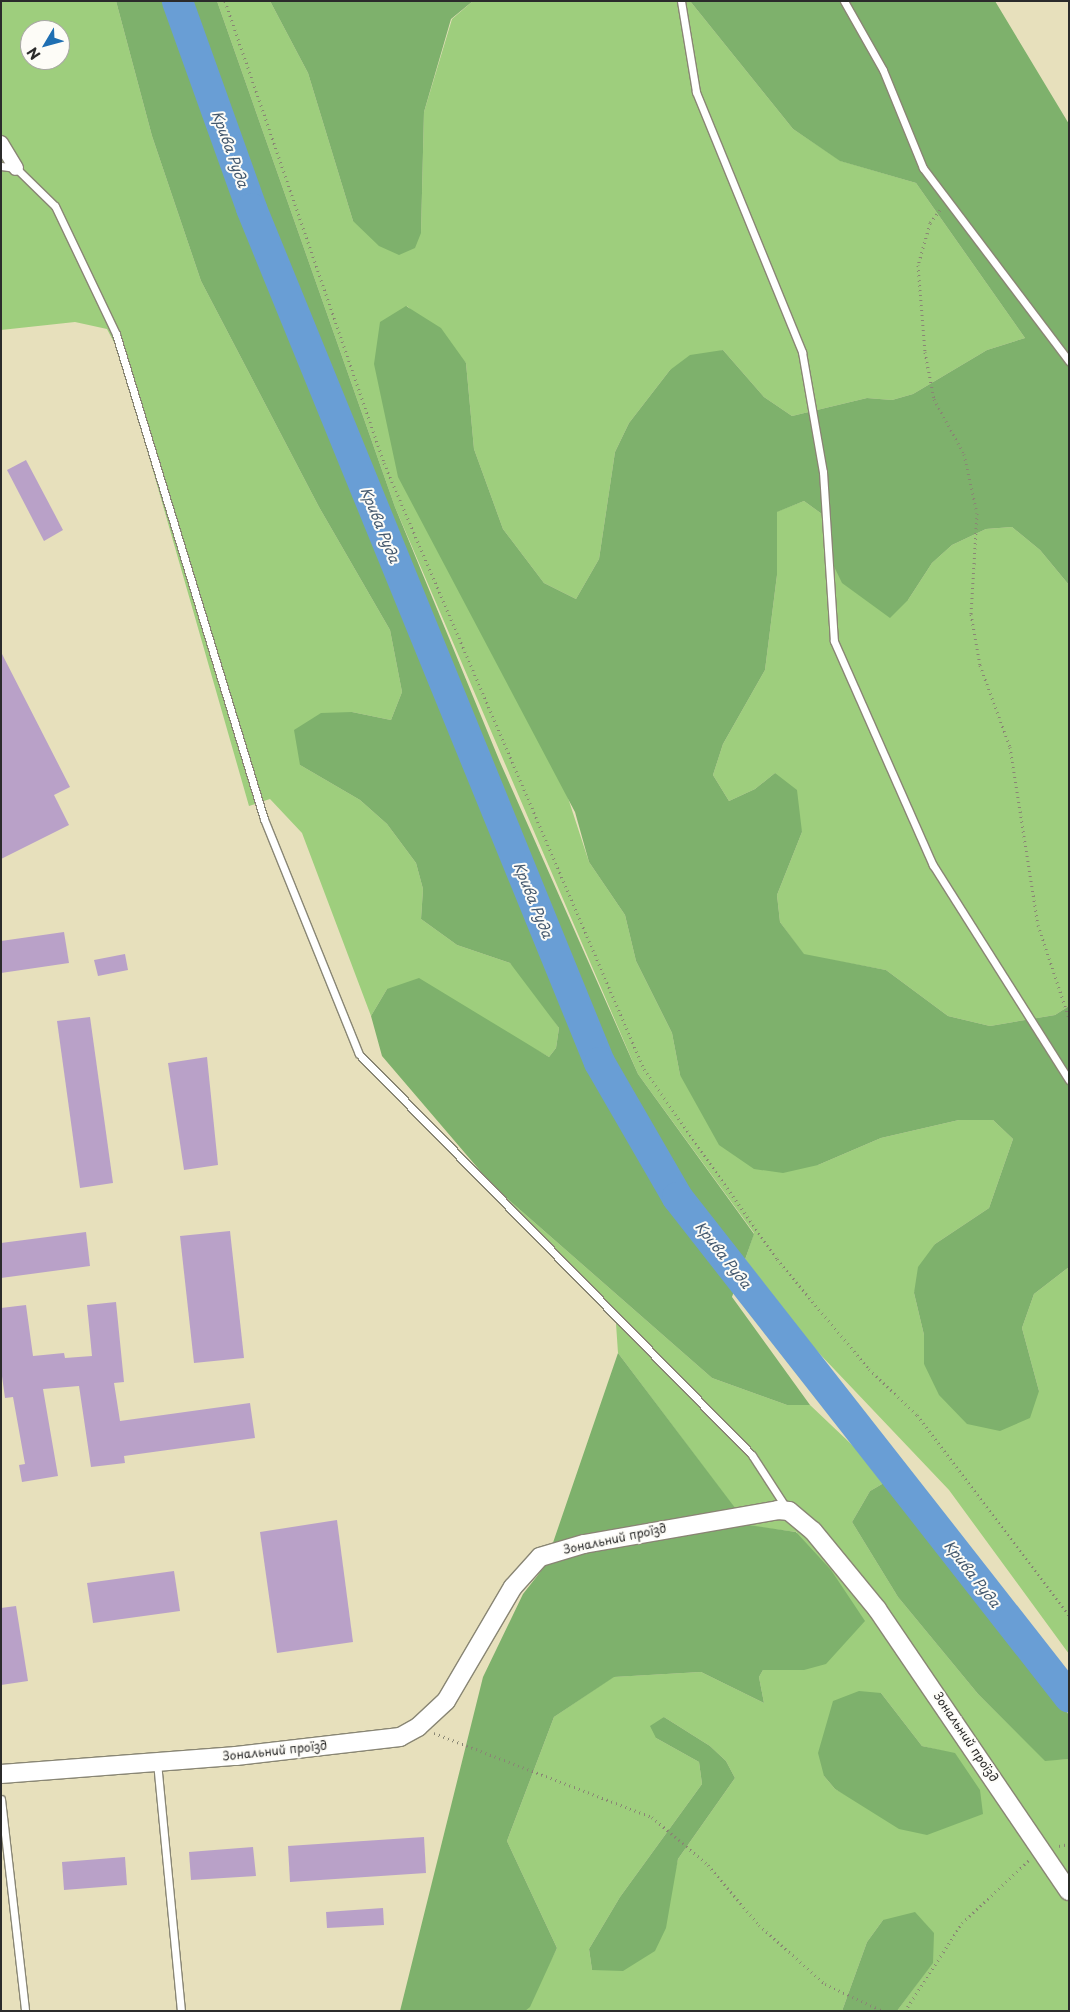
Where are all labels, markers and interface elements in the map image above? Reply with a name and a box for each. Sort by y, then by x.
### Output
north arrow [20,20,70,70]
text: N [22,43,45,64]
water label: Крива Руда [208,108,252,190]
water label: Крива Руда [357,485,403,565]
water label: Крива Руда [510,860,556,940]
water label: Крива Руда [692,1218,754,1292]
street label: Зональний проїзд [562,1521,668,1557]
water label: Крива Руда [941,1537,1003,1611]
street label: Зональний проїзд [931,1689,1001,1785]
street label: Зональний проїзд [222,1738,328,1764]

